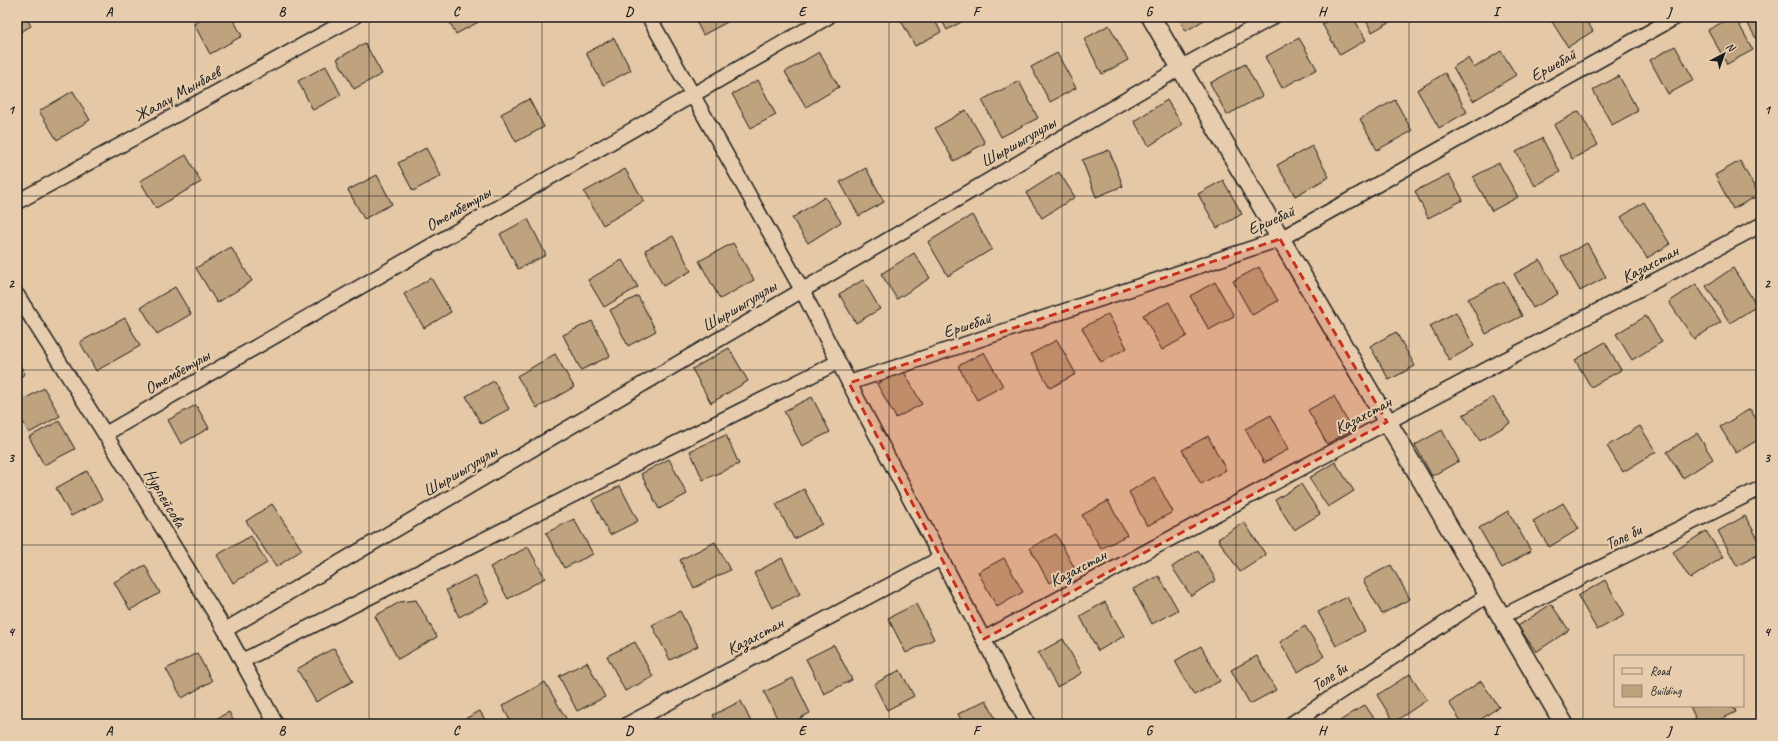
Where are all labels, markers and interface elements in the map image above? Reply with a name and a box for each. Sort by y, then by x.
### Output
text: A [106,4,114,20]
text: B [279,4,287,20]
text: C [453,4,461,20]
text: D [625,4,634,20]
text: E [799,4,808,20]
text: F [973,4,982,20]
text: G [1146,4,1154,20]
text: H [1318,4,1328,20]
text: I [1493,4,1502,20]
text: J [1666,4,1673,20]
north arrow [1704,34,1744,74]
text: N [1723,39,1739,55]
street label: Ершебай [1526,43,1580,86]
street label: Жалау Мынбаев [130,60,227,126]
text: 1 [8,102,16,118]
text: 1 [1764,102,1772,118]
street label: Шыршыгулулы [977,111,1061,172]
street label: Отембетулы [422,181,496,236]
street label: Ершебай [1244,200,1299,240]
street label: Казахстан [1618,240,1683,289]
street label: Шыршыгулулы [698,275,782,336]
text: 2 [8,276,15,292]
text: 2 [1764,276,1771,292]
street label: Ершебай [940,307,995,343]
street label: Отембетулы [141,344,215,399]
street label: Казахстан [1331,391,1396,440]
street label: Шыршыгулулы [419,440,503,501]
text: 3 [8,450,15,466]
text: 3 [1764,450,1771,466]
street label: Нурпейсова [139,465,191,532]
street label: Толе би [1601,518,1646,555]
street label: Казахстан [1046,544,1111,593]
street label: Казахстан [723,612,788,661]
text: 4 [8,624,16,640]
text: 4 [1764,624,1772,640]
legend [1614,655,1744,707]
street label: Толе би [1307,657,1352,696]
text: Road [1650,663,1672,679]
text: Building [1650,683,1682,699]
text: A [106,723,114,739]
text: B [279,723,287,739]
text: C [453,723,461,739]
text: D [625,723,634,739]
text: E [799,723,808,739]
text: F [973,723,982,739]
text: G [1146,723,1154,739]
text: H [1318,723,1328,739]
text: I [1493,723,1502,739]
text: J [1666,723,1673,739]

